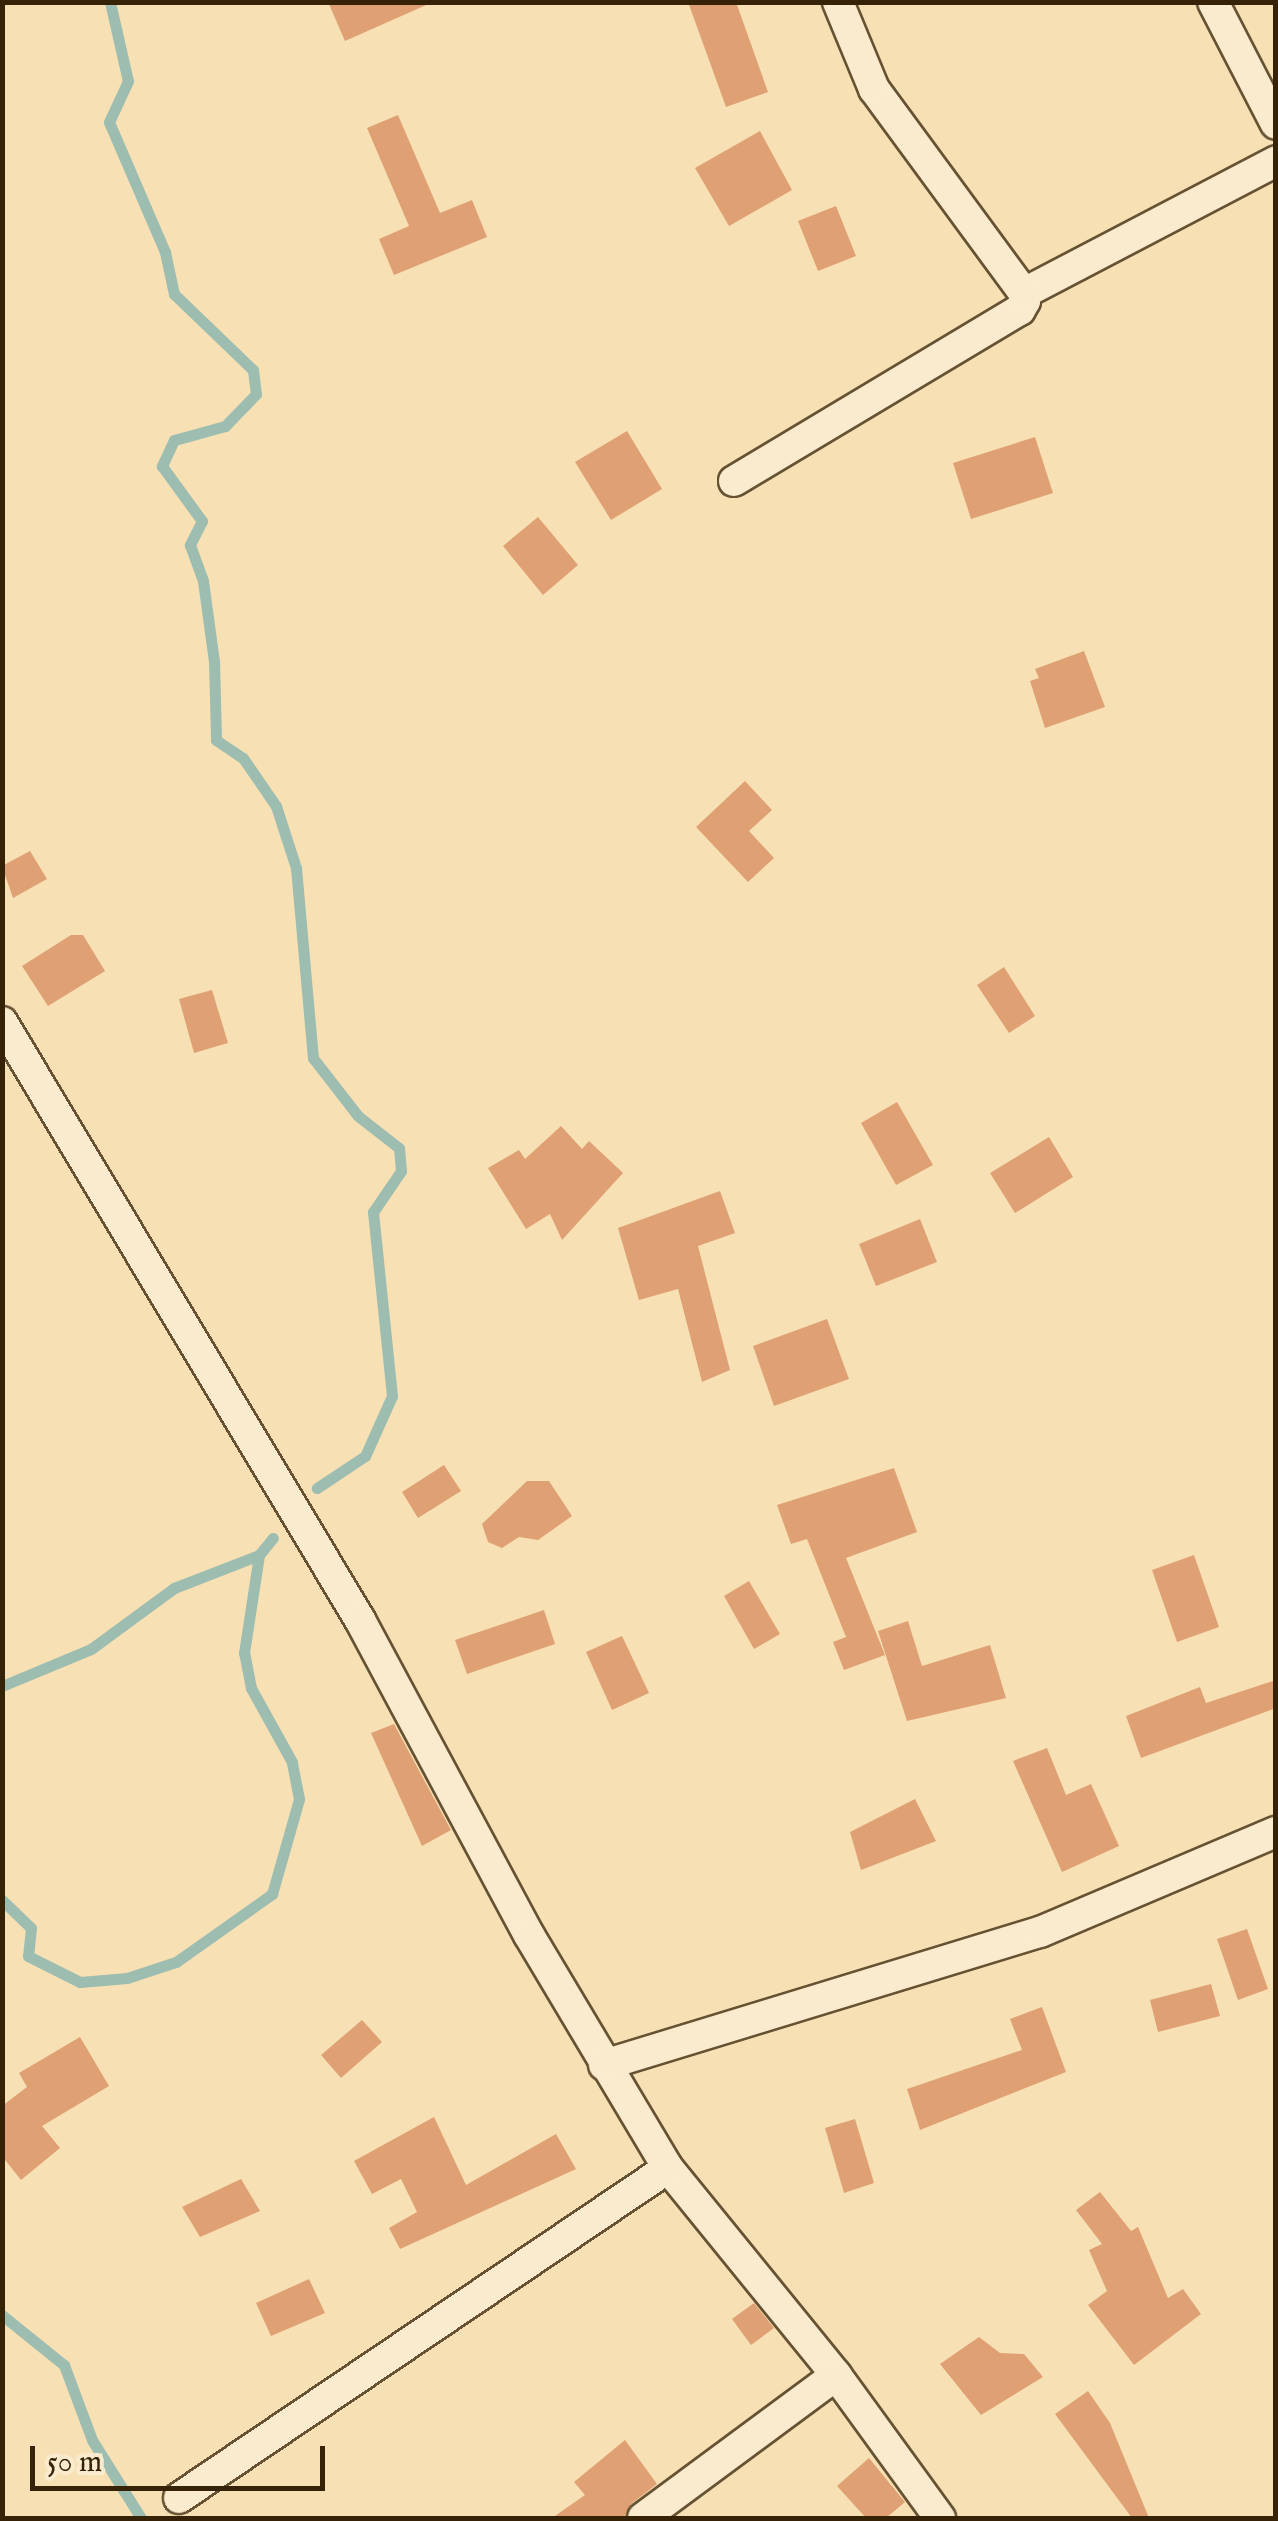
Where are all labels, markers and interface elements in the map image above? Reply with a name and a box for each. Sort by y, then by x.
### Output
scale bar [35,2426,330,2488]
text: 50 m [47,2444,102,2482]

